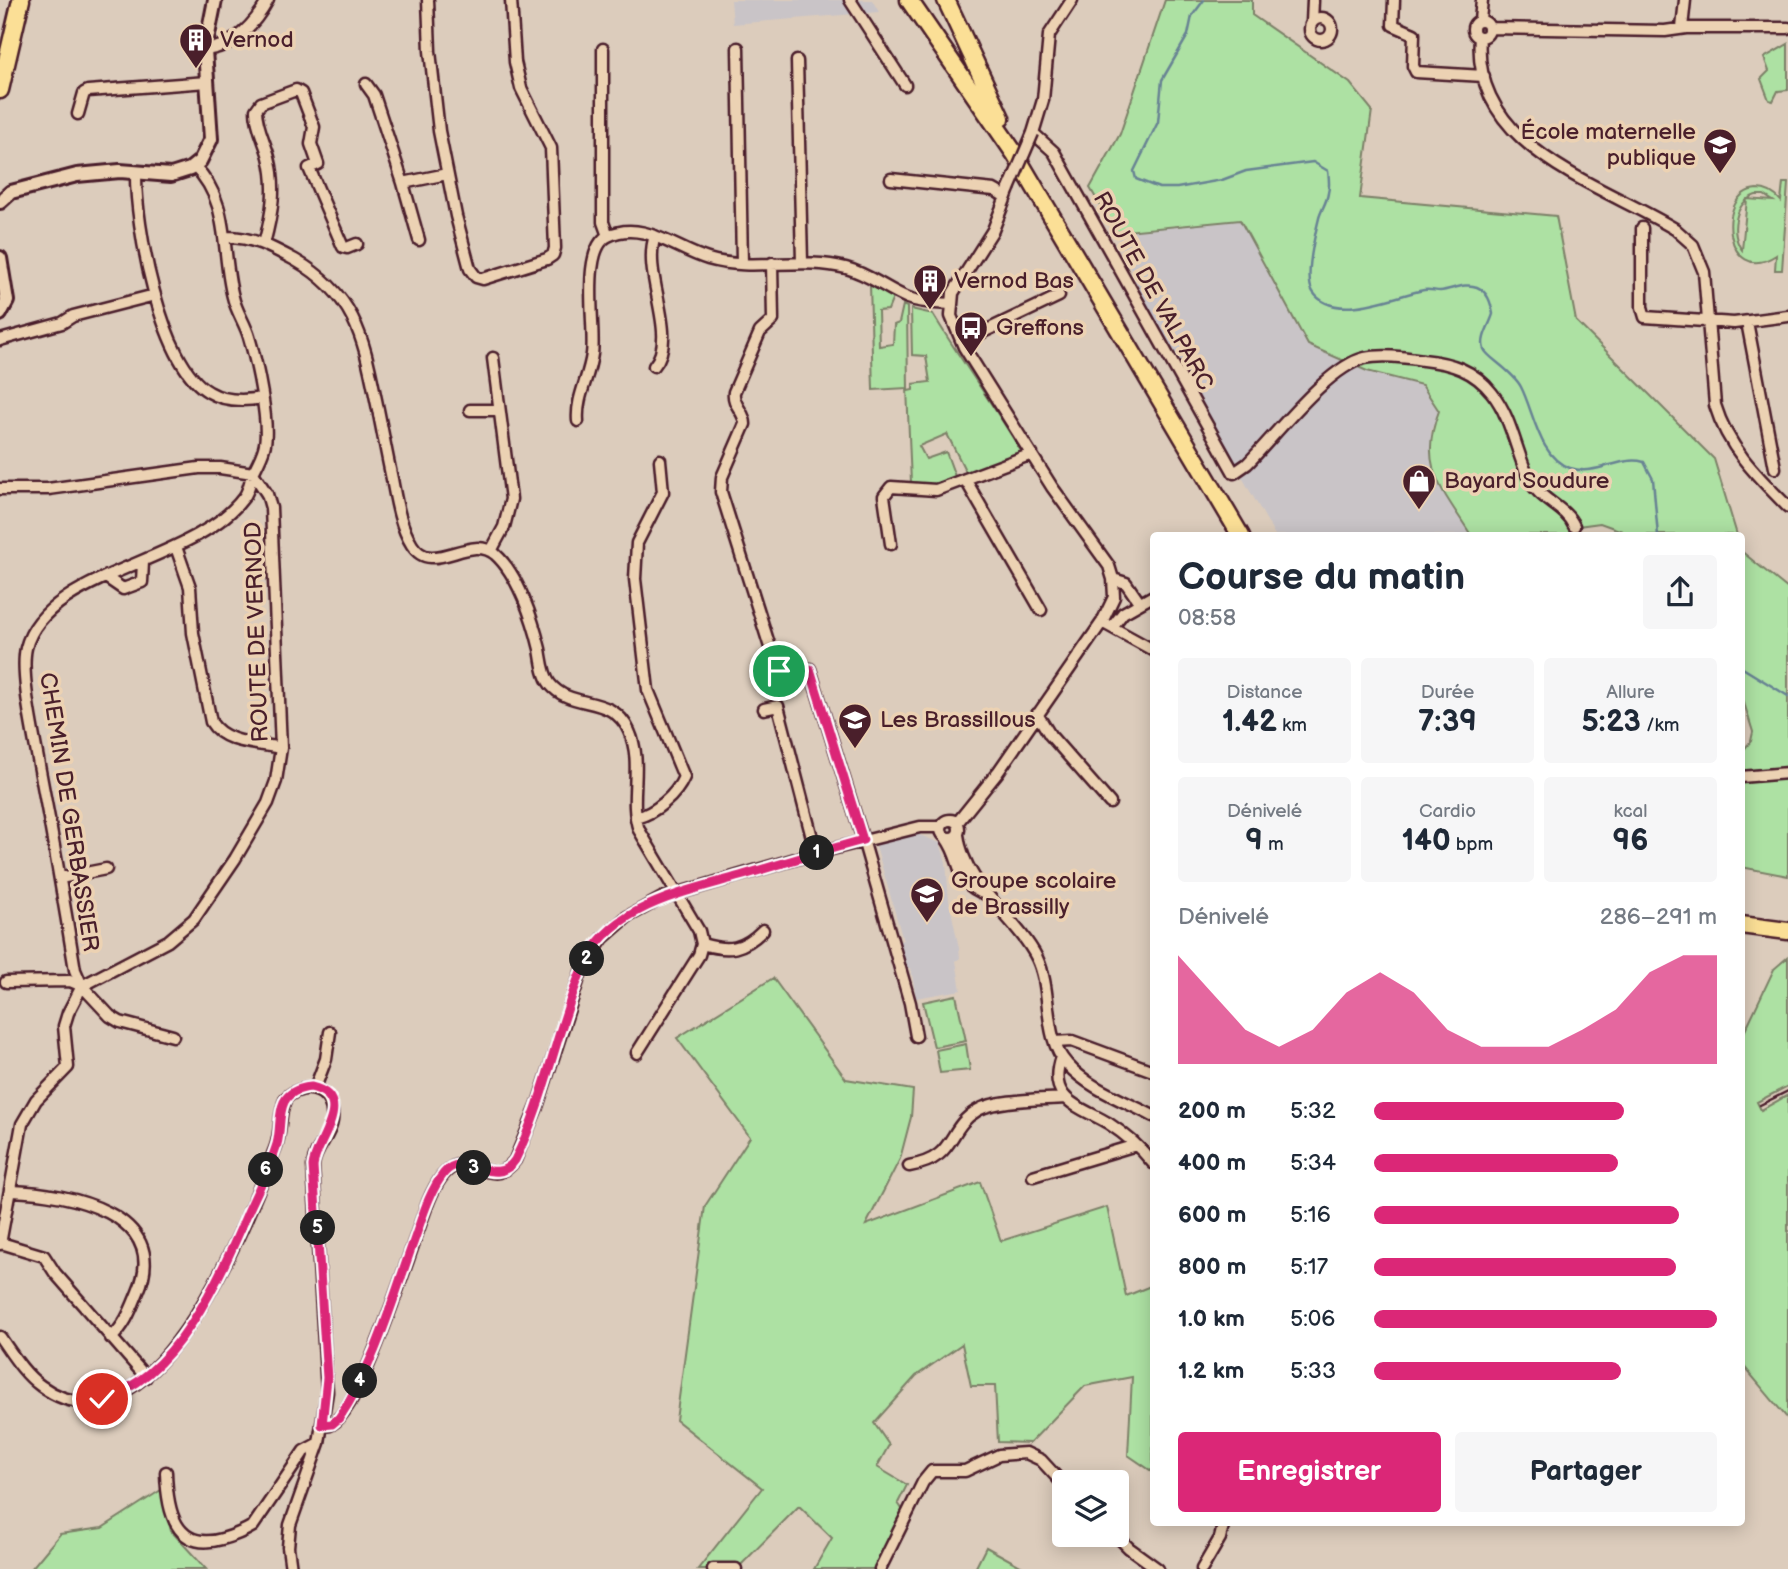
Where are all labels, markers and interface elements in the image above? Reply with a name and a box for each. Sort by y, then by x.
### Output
building icon: Vernod [177,21,215,70]
place label: Vernod [220,26,294,54]
place label: École maternelle publique [1521,118,1696,172]
school or university icon: École maternelle publique [1701,126,1739,175]
street label: ROUTE DE VALPARC [1087,187,1219,395]
building icon: Vernod Bas [911,262,949,311]
place label: Vernod Bas [954,267,1074,295]
bus stop icon: Greffons [952,309,990,358]
place label: Greffons [996,314,1084,342]
shop icon: Bayard Soudure [1400,462,1438,511]
place label: Bayard Soudure [1444,467,1609,495]
street label: ROUTE DE VERNOD [239,521,275,743]
text: Course du matin [1178,555,1465,600]
button: share [1643,555,1717,629]
text: 08:58 [1178,604,1236,632]
pin [749,641,809,701]
icon: arrive [760,652,798,690]
street label: CHEMIN DE GERBASSIER [33,671,105,953]
text: Distance [1227,681,1302,704]
text: Durée [1421,681,1474,704]
text: Allure [1606,681,1655,704]
school or university icon: Les Brassillous [836,701,874,750]
text: 1.42 [1222,704,1277,740]
text: 7:39 [1418,704,1477,740]
text: 5:23 [1582,704,1641,740]
place label: Les Brassillous [880,706,1036,734]
text: km [1277,714,1307,737]
text: /km [1641,714,1680,737]
text: Dénivelé [1227,800,1302,823]
text: Cardio [1419,800,1476,823]
text: kcal [1613,800,1648,823]
text: 9 [1245,823,1263,859]
text: 140 [1402,823,1451,859]
text: 96 [1613,823,1648,859]
text: m [1263,833,1284,856]
text: bpm [1451,833,1493,856]
pin: 1 [800,836,834,870]
text: 1 [813,841,821,864]
place label: Groupe scolaire de Brassilly [951,867,1116,921]
school or university icon: Groupe scolaire de Brassilly [908,875,946,924]
text: Dénivelé [1178,903,1269,931]
text: 286–291 m [1600,903,1717,931]
pin: 2 [570,942,604,976]
text: 2 [581,947,592,970]
text: 200 m [1178,1097,1246,1125]
text: 5:32 [1290,1097,1336,1125]
text: 400 m [1178,1149,1246,1177]
text: 5:34 [1290,1149,1336,1177]
pin: 3 [456,1150,491,1186]
pin: 6 [248,1152,284,1188]
text: 3 [468,1156,479,1179]
text: 6 [260,1158,271,1181]
text: 600 m [1178,1201,1246,1229]
text: 5:16 [1290,1201,1331,1229]
pin: 5 [300,1210,336,1246]
text: 5 [312,1216,323,1239]
text: 800 m [1178,1253,1246,1281]
text: 5:17 [1290,1253,1328,1281]
text: 1.0 km [1178,1305,1245,1333]
text: 5:06 [1290,1305,1335,1333]
text: 1.2 km [1178,1357,1244,1385]
text: 5:33 [1290,1357,1336,1385]
pin: 4 [342,1364,378,1398]
pin [72,1369,132,1429]
text: 4 [354,1369,365,1392]
icon: check [83,1380,121,1418]
button: Enregistrer [1178,1432,1441,1512]
button: Partager [1455,1432,1717,1512]
map controls [1052,1470,1129,1547]
button: layers [1052,1470,1129,1547]

